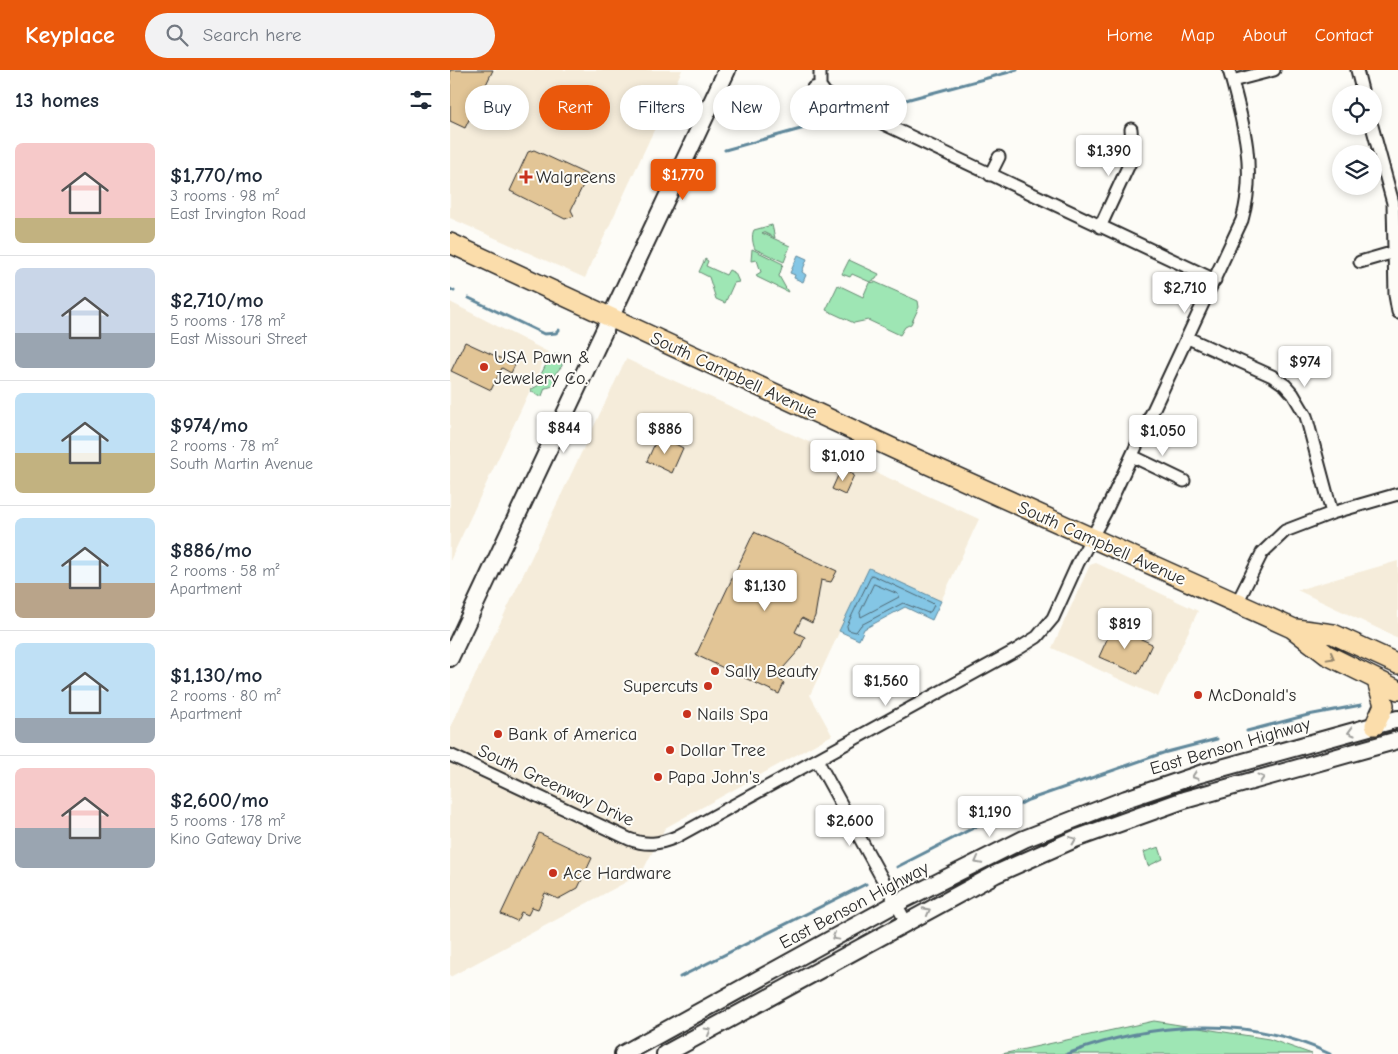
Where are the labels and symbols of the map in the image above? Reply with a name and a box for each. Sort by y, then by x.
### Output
pin: $1,390 [1068,134,1150,177]
pin: $1,770 [642,158,724,201]
place label: Walgreens [536,167,615,188]
marker: Walgreens [520,171,532,183]
pin: $2,710 [1144,272,1226,314]
street label: South Campbell Avenue [647,328,821,423]
pin: $974 [1275,346,1335,388]
place label: USA Pawn & Jewelery Co. [494,347,590,389]
marker: USA Pawn & Jewelery Co. [478,361,490,373]
pin: $844 [534,412,594,454]
pin: $886 [635,412,695,455]
pin: $1,050 [1122,414,1204,457]
pin: $1,010 [802,440,884,482]
street label: South Campbell Avenue [1015,497,1189,590]
pin: $1,130 [724,570,806,612]
pin: $819 [1095,608,1155,650]
one-way arrow [1326,651,1335,661]
place label: Sally Beauty [725,661,819,682]
pin: $1,560 [845,664,927,707]
marker: Sally Beauty [709,665,721,677]
place label: Supercuts [623,676,698,697]
marker: Supercuts [702,680,714,692]
place label: McDonald's [1208,685,1296,706]
marker: McDonald's [1192,689,1204,701]
place label: Nails Spa [697,704,768,725]
marker: Nails Spa [681,708,693,720]
street label: East Benson Highway [1148,713,1314,779]
place label: Bank of America [508,724,637,745]
one-way arrow [1347,726,1355,737]
marker: Bank of America [492,728,504,740]
street label: South Greenway Drive [474,740,637,831]
place label: Dollar Tree [680,740,765,761]
marker: Dollar Tree [664,744,676,756]
place label: Papa John's [668,767,760,788]
one-way arrow [1191,770,1199,780]
marker: Papa John's [652,771,664,783]
one-way arrow [1256,774,1264,784]
pin: $1,190 [949,796,1031,838]
pin: $2,600 [809,804,891,847]
one-way arrow [1069,836,1077,846]
one-way arrow [975,855,984,865]
street label: East Benson Highway [776,857,933,954]
place label: Ace Hardware [563,863,671,884]
marker: Ace Hardware [547,867,559,879]
one-way arrow [922,907,931,917]
one-way arrow [831,931,840,941]
one-way arrow [703,1027,712,1037]

